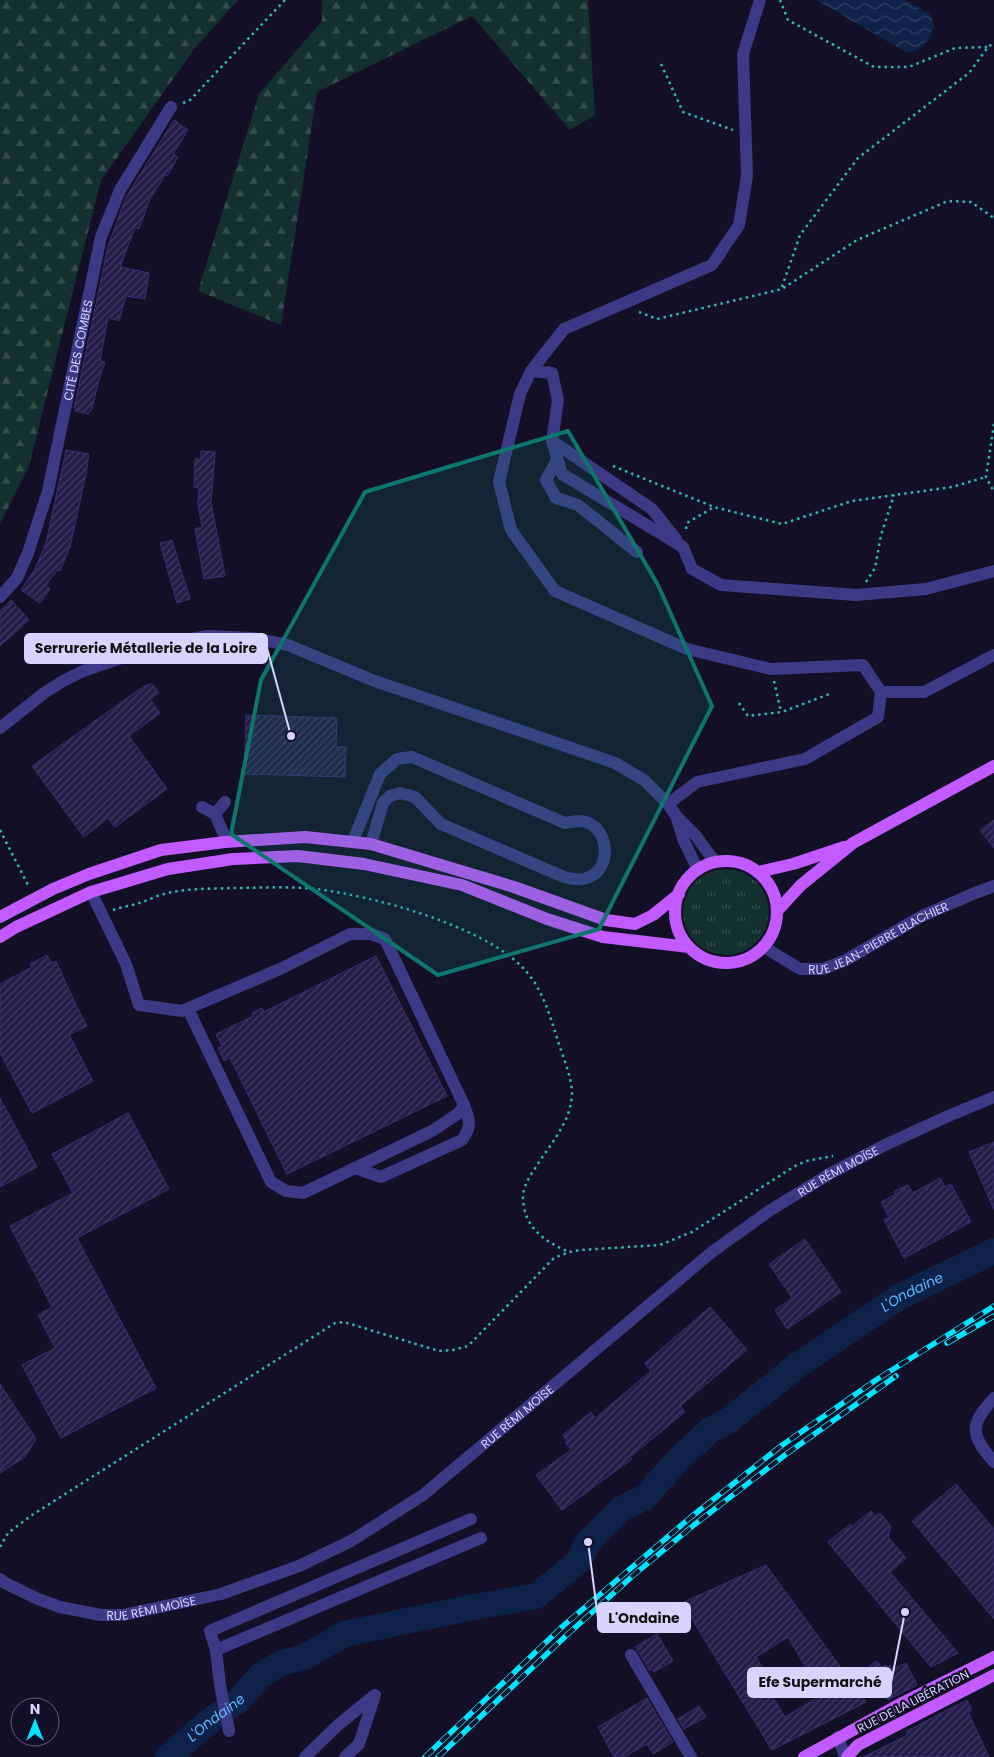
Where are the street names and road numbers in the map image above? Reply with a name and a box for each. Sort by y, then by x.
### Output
street label: CITÉ DES COMBES [59,298,96,402]
street label: RUE JEAN-PIERRE BLACHIER [808,897,951,978]
street label: RUE RÉMI MOÏSE [794,1141,881,1200]
street label: RUE RÉMI MOÏSE [477,1380,557,1452]
street label: RUE RÉMI MOÏSE [106,1591,197,1624]
street label: RUE DE LA LIBÉRATION [854,1665,972,1737]

